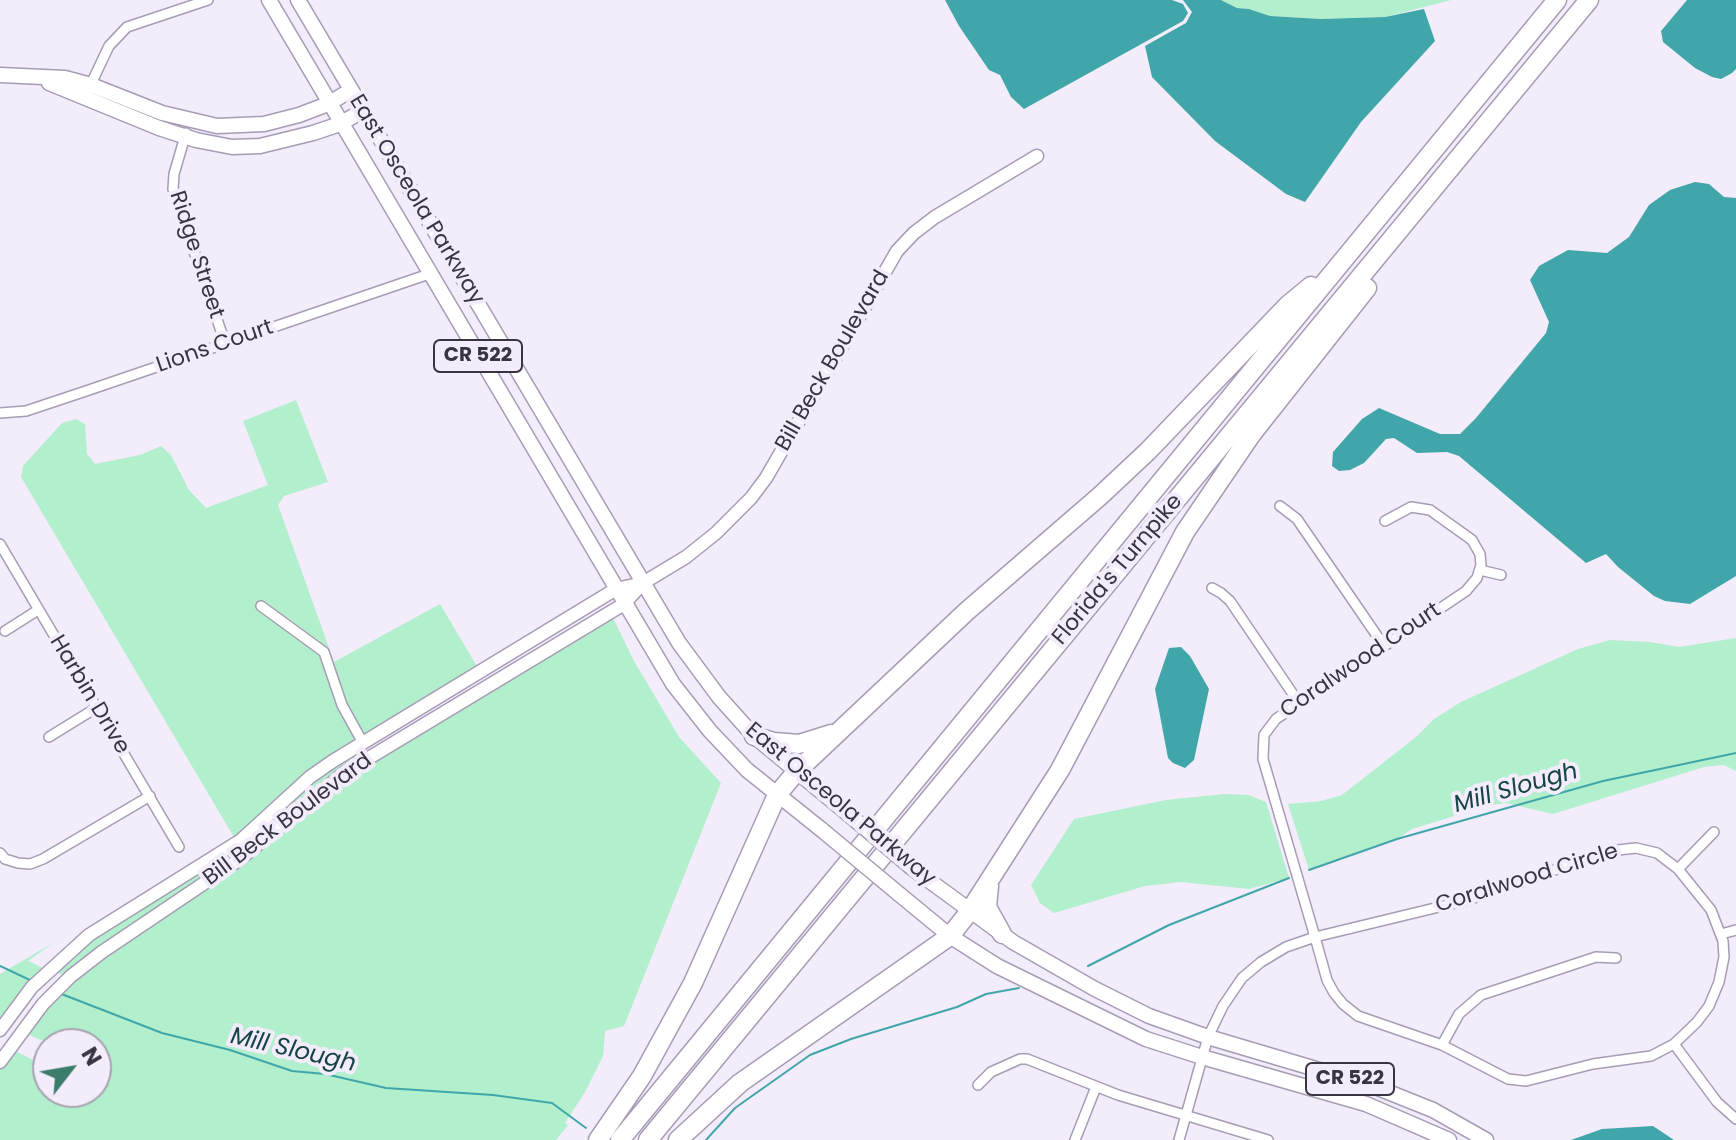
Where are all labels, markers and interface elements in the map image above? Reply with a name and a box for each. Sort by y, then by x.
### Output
street label: East Osceola Parkway [343,90,489,310]
street label: Ridge Street [163,188,229,322]
street label: Bill Beck Boulevard [771,266,895,456]
street label: Lions Court [153,315,277,379]
road number: CR 522 [434,340,522,372]
street label: Florida's Turnpike [1047,489,1189,651]
street label: Coralwood Court [1276,598,1446,724]
street label: Harbin Drive [43,631,135,759]
street label: East Osceola Parkway [740,718,940,892]
street label: Bill Beck Boulevard [198,748,378,892]
water label: Mill Slough [1451,758,1581,820]
street label: Coralwood Circle [1433,839,1621,919]
water label: Mill Slough [228,1023,358,1079]
north arrow [32,1028,112,1108]
text: N [74,1041,109,1071]
road number: CR 522 [1306,1063,1394,1095]

